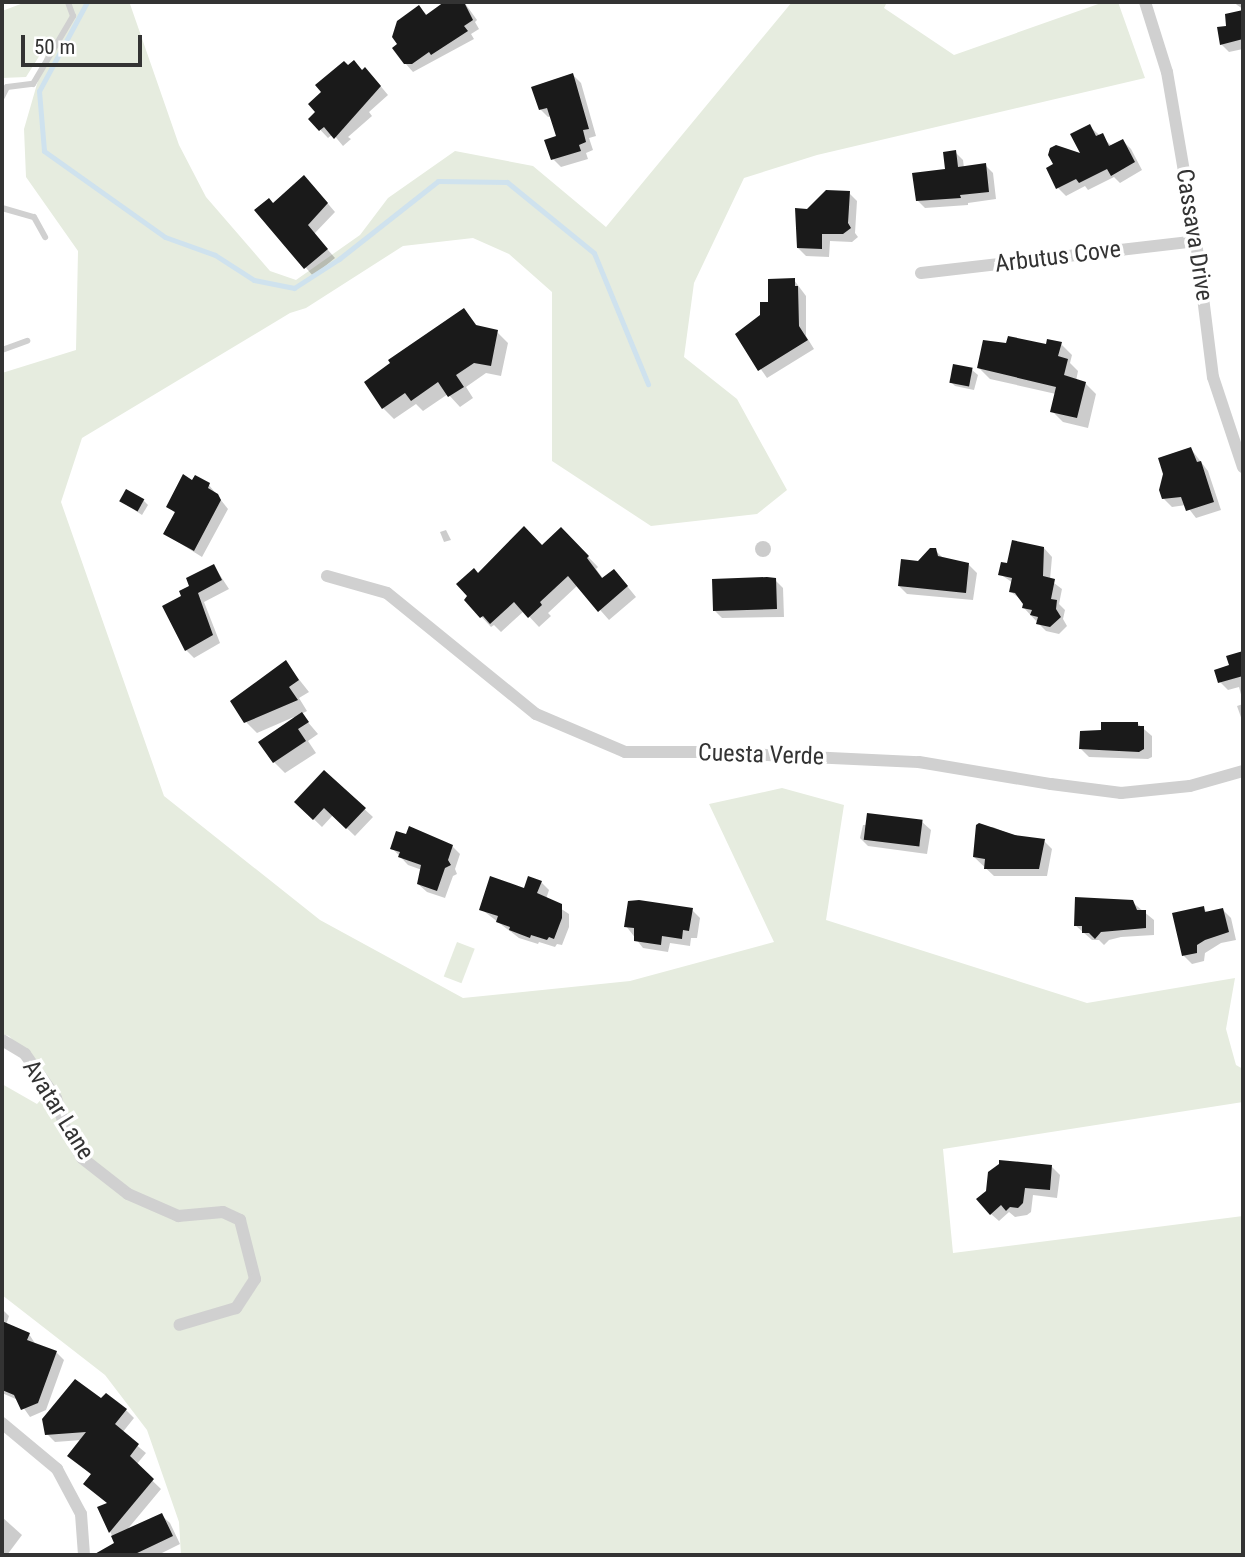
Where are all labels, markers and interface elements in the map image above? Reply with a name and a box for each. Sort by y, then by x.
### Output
scale bar [24,21,145,65]
text: 50 m [34,35,75,59]
street label: Cassava Drive [1169,167,1219,303]
street label: Arbutus Cove [993,235,1123,279]
street label: Cuesta Verde [698,738,824,772]
street label: Avatar Lane [16,1055,100,1165]

